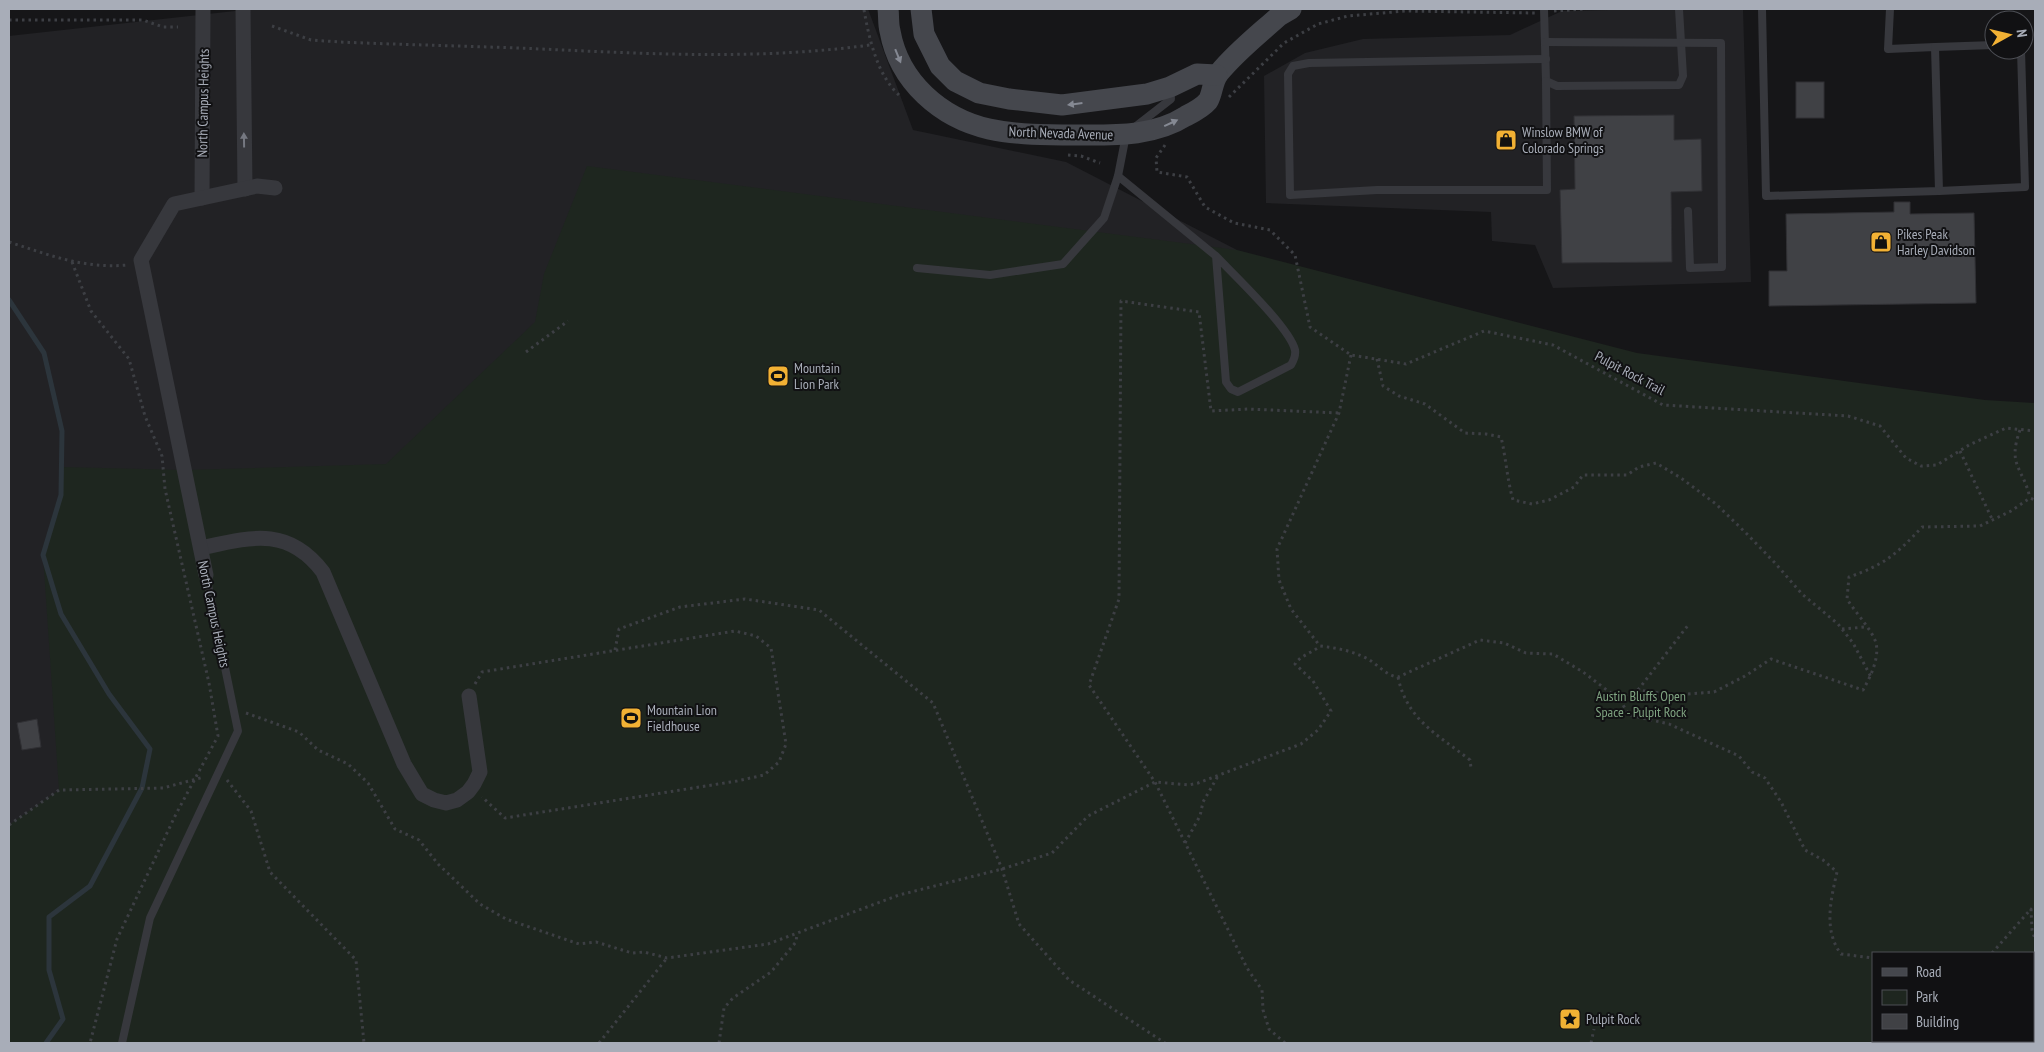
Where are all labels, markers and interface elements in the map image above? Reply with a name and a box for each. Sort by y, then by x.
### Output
north arrow [1984,10,2034,60]
text: N [2012,28,2031,38]
street label: North Campus Heights [193,48,213,157]
one-way arrow [895,49,903,63]
one-way arrow [1067,100,1083,108]
one-way arrow [1164,119,1178,127]
street label: North Nevada Avenue [1008,122,1114,144]
place label: Winslow BMW of Colorado Springs [1522,123,1604,157]
shop icon: Winslow BMW of Colorado Springs [1494,128,1518,152]
one-way arrow [240,132,248,148]
place label: Pikes Peak Harley Davidson [1897,225,1975,259]
shop icon: Pikes Peak Harley Davidson [1869,230,1893,254]
street label: Pulpit Rock Trail [1592,347,1669,399]
place label: Mountain Lion Park [794,359,840,393]
sports icon: Mountain Lion Park [766,364,790,388]
street label: North Campus Heights [194,559,234,669]
park label: Austin Bluffs Open Space - Pulpit Rock [1595,687,1687,721]
place label: Mountain Lion Fieldhouse [647,701,717,735]
sports icon: Mountain Lion Fieldhouse [619,706,643,730]
legend [1872,952,2034,1042]
text: Road [1916,962,1942,981]
text: Park [1916,987,1938,1006]
place icon: Pulpit Rock [1558,1007,1582,1031]
place label: Pulpit Rock [1586,1010,1640,1028]
text: Building [1916,1012,1959,1031]

